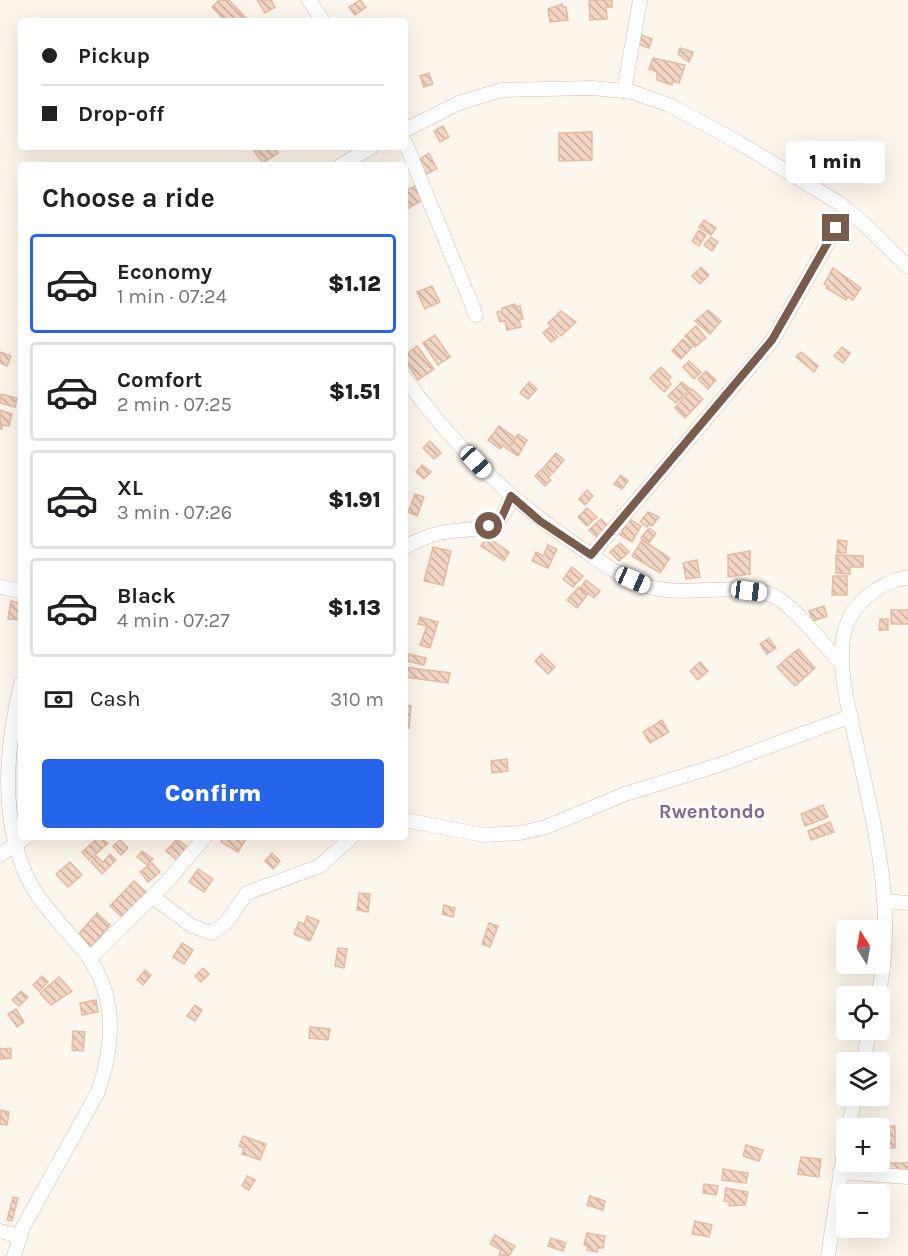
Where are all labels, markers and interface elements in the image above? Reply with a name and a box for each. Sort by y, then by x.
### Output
text: Pickup [78,43,150,69]
text: Drop-off [78,101,164,127]
callout: 1 min [786,141,886,183]
text: 1 min [809,150,862,173]
text: Choose a ride [42,182,215,214]
route end [822,214,849,241]
icon: car [45,257,99,311]
text: Economy [117,259,212,285]
text: $1.12 [328,271,381,297]
text: 1 min · 07:24 [117,285,227,308]
icon: car [45,365,99,419]
text: Comfort [117,367,202,393]
text: $1.51 [329,379,381,405]
text: 2 min · 07:25 [117,393,232,416]
car [457,443,495,481]
icon: car [45,473,99,527]
text: XL [117,475,143,501]
text: $1.91 [328,487,381,513]
text: 3 min · 07:26 [117,501,232,524]
route start [475,512,502,539]
car [613,564,653,596]
car [730,580,768,602]
icon: car [45,581,99,635]
text: Black [117,583,176,609]
text: $1.13 [328,595,381,621]
text: 4 min · 07:27 [117,609,230,632]
icon: cash [42,683,75,716]
text: Cash [90,686,140,712]
text: 310 m [330,688,384,711]
button: Confirm [42,759,384,828]
district label: Rwentondo [659,800,765,823]
north arrow [836,920,890,974]
map controls [836,920,890,1238]
button: locate [836,986,890,1040]
button: layers [836,1052,890,1106]
button: + [836,1118,890,1172]
button: − [836,1184,890,1238]

